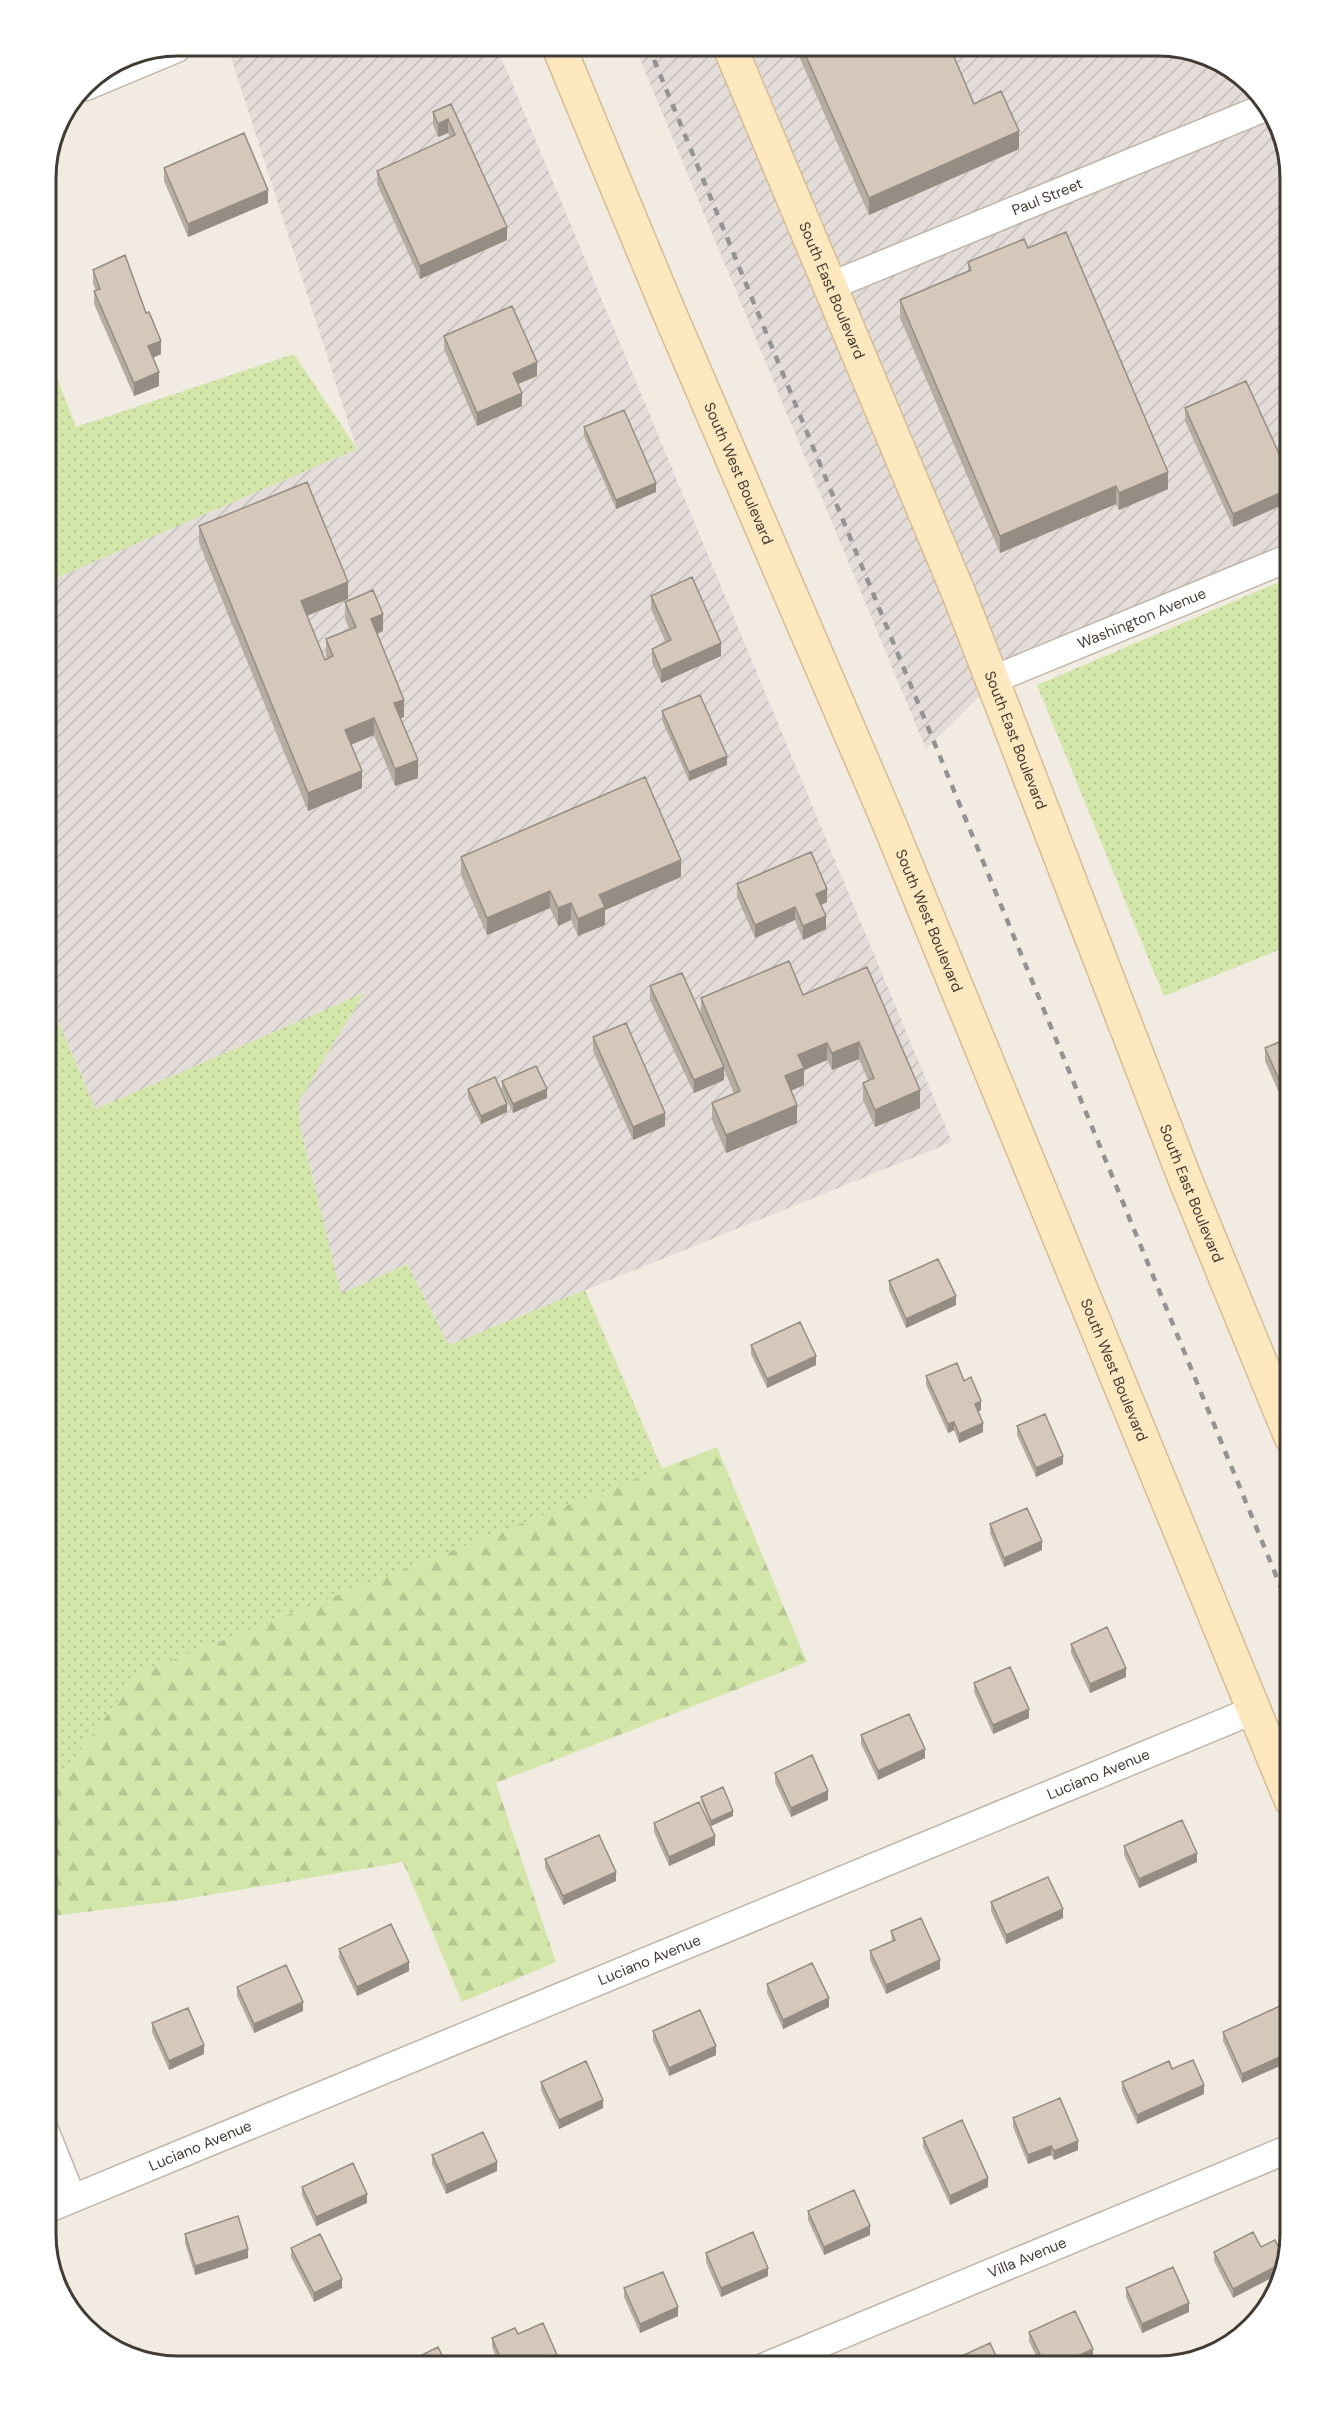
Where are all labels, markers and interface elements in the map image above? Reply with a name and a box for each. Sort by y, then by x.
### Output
street label: Paul Street [1009,173,1086,220]
street label: South East Boulevard [794,219,869,362]
street label: South West Boulevard [699,399,778,548]
street label: Washington Avenue [1075,583,1209,654]
street label: South East Boulevard [980,668,1051,812]
street label: South West Boulevard [891,846,967,995]
street label: South East Boulevard [1155,1121,1228,1265]
street label: South West Boulevard [1076,1296,1152,1444]
street label: Luciano Avenue [1044,1744,1153,1804]
street label: Luciano Avenue [595,1930,704,1990]
street label: Luciano Avenue [146,2116,255,2176]
street label: Villa Avenue [985,2232,1070,2283]

